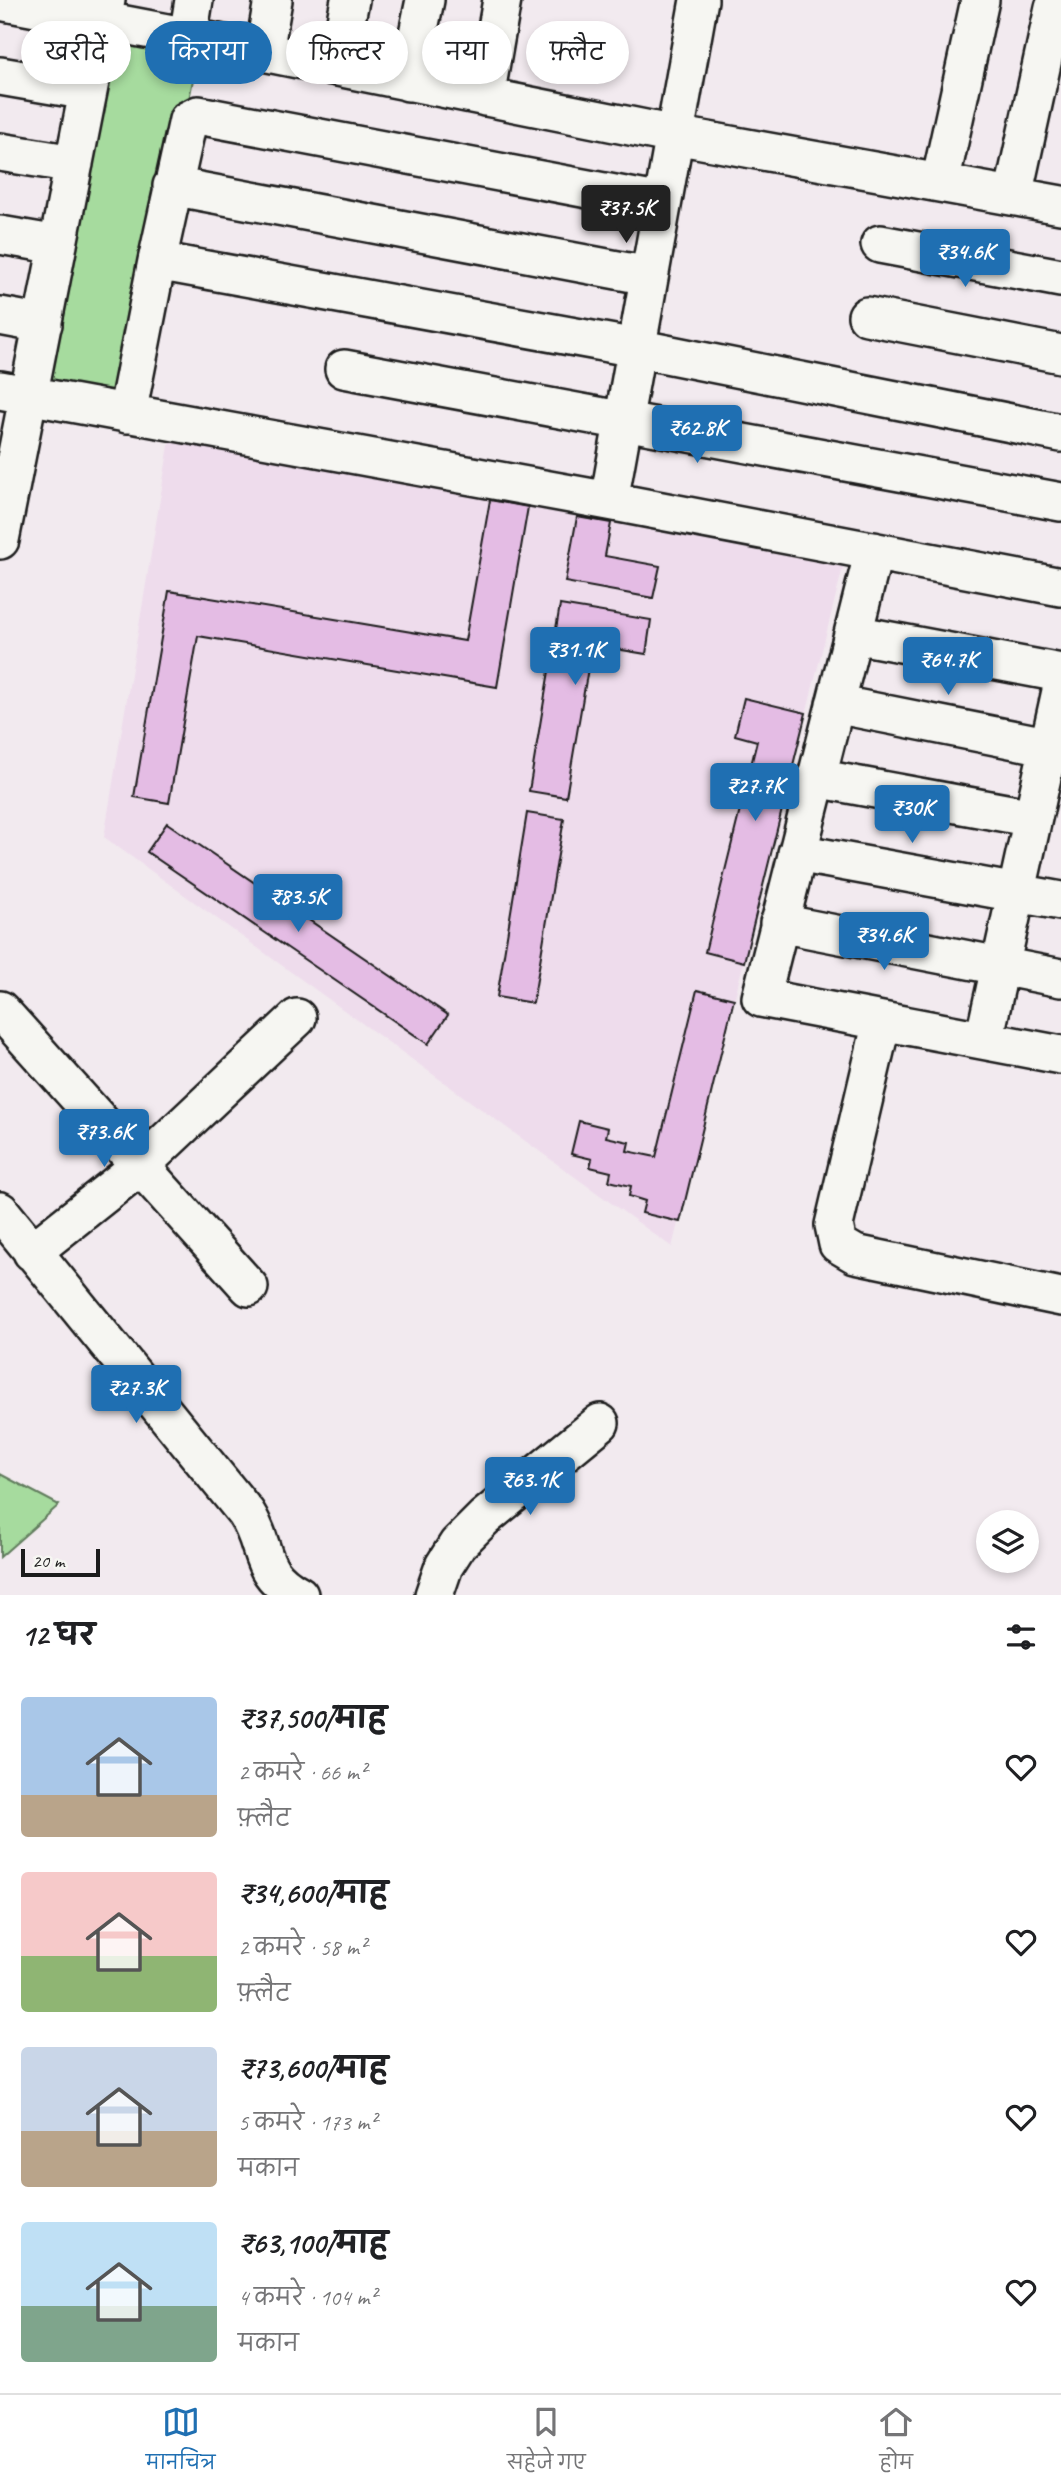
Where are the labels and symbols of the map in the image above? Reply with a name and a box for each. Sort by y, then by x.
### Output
pin: ₹37.5K [569,186,683,245]
pin: ₹34.6K [908,230,1022,289]
pin: ₹62.8K [640,406,754,465]
pin: ₹31.1K [518,628,632,687]
pin: ₹64.7K [891,638,1005,697]
pin: ₹27.7K [698,764,812,823]
pin: ₹30K [871,786,953,845]
pin: ₹83.5K [241,874,355,934]
pin: ₹34.6K [827,912,941,972]
pin: ₹73.6K [47,1110,161,1169]
pin: ₹27.3K [79,1366,193,1425]
pin: ₹63.1K [473,1458,587,1517]
scale bar [21,1546,100,1578]

